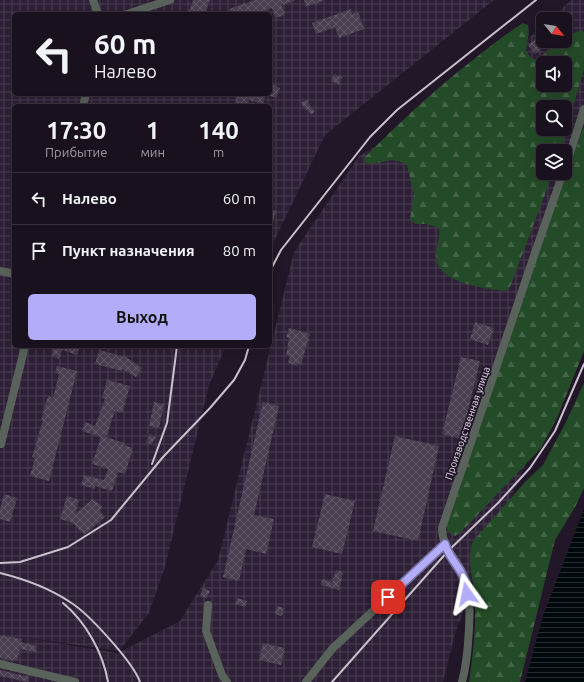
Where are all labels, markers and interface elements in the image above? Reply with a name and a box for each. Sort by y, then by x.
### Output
north arrow [536,12,572,48]
map controls [536,12,572,180]
icon: left [28,28,80,80]
text: 60 m [94,28,156,59]
button: sound [536,56,572,92]
text: Налево [94,61,157,81]
button: search [536,100,572,136]
text: 17:30 [46,117,106,144]
text: 1 [146,117,160,144]
text: 140 [198,117,239,144]
button: layers [536,144,572,180]
text: Прибытие [45,145,107,159]
text: мин [140,145,165,159]
text: m [213,145,224,159]
icon: left [28,188,50,210]
text: Налево [62,190,117,207]
text: 60 m [223,190,256,207]
icon: arrive [28,240,50,262]
text: Пункт назначения [62,242,195,259]
text: 80 m [223,242,256,259]
button: Выход [28,294,256,340]
street label: Производственная улица [443,365,492,481]
position arrow [446,573,488,615]
pin [371,580,405,614]
icon: arrive [377,586,399,608]

